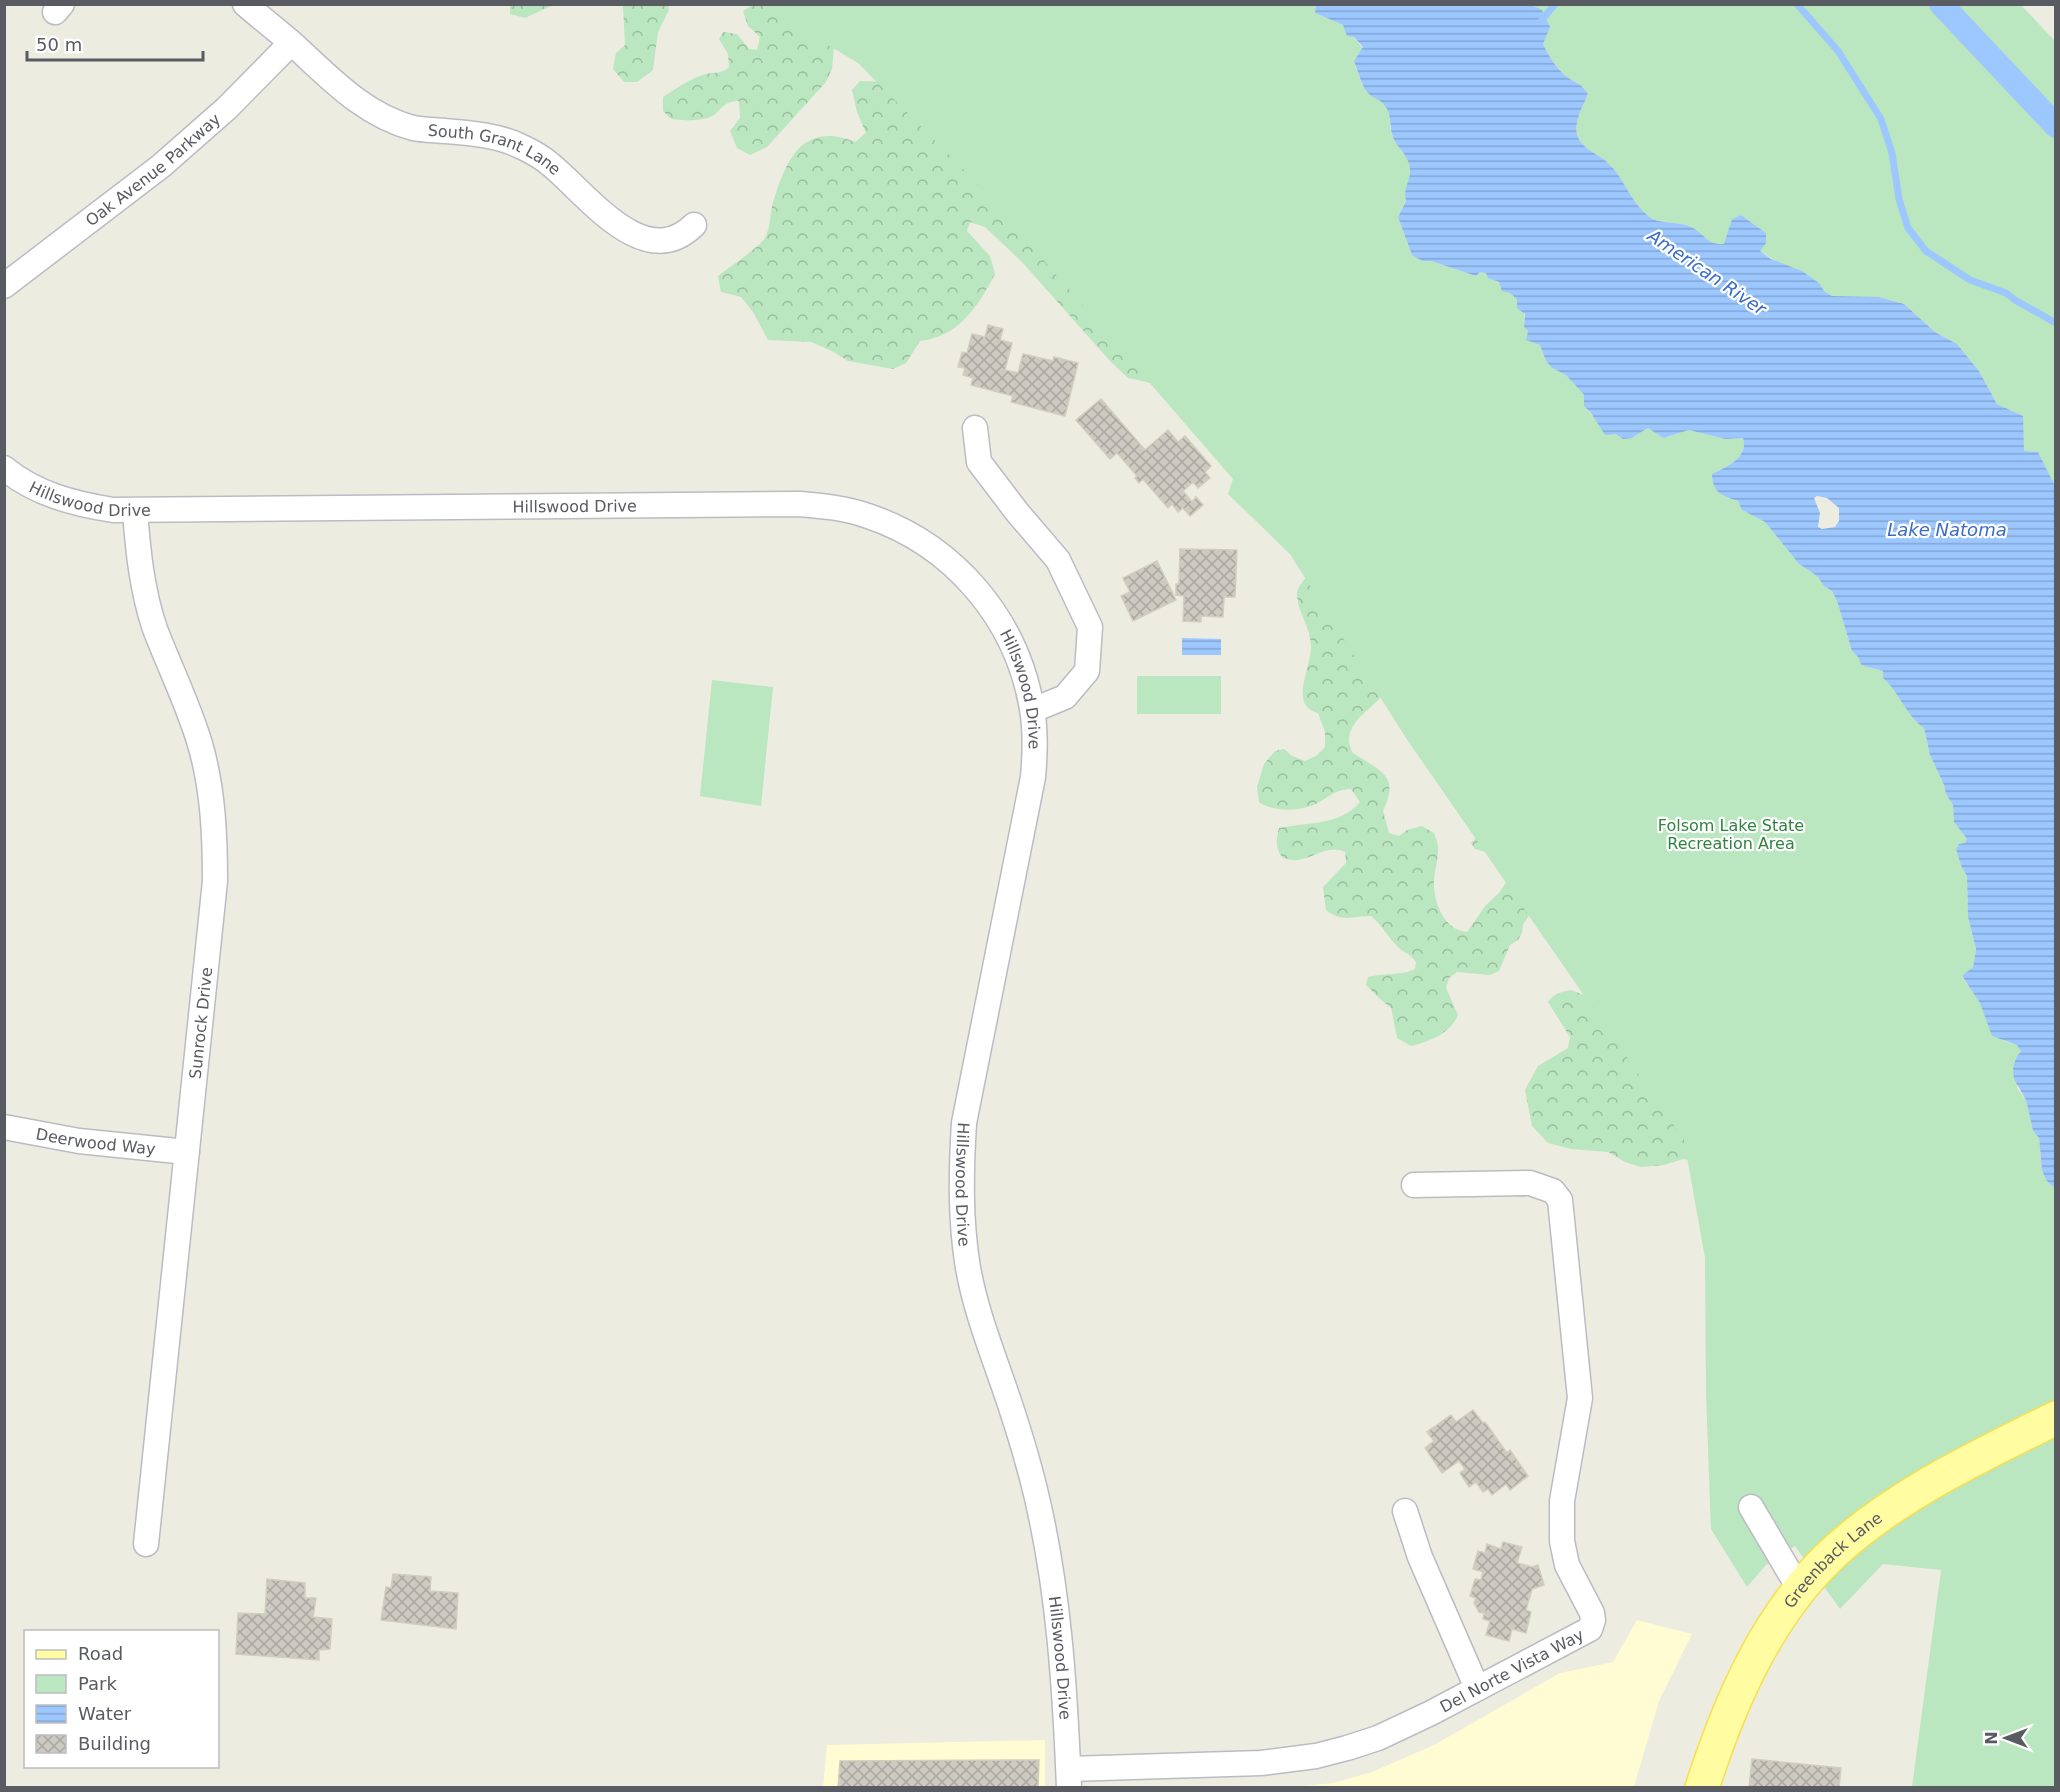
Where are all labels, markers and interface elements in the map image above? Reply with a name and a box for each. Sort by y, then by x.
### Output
scale bar [27,24,202,62]
text: 50 m [36,34,82,55]
street label: Oak Avenue Parkway [82,109,224,230]
street label: South Grant Lane [427,120,565,179]
water label: American River [1643,224,1771,320]
street label: Hillswood Drive [26,477,151,520]
street label: Hillswood Drive [512,496,637,516]
water label: Lake Natoma [1887,519,2007,540]
street label: Hillswood Drive [996,626,1044,750]
park label: Folsom Lake State Recreation Area [1658,816,1804,853]
street label: Sunrock Drive [186,966,216,1080]
street label: Hillswood Drive [952,1122,974,1247]
street label: Deerwood Way [34,1124,157,1158]
street label: Greenback Lane [1779,1508,1886,1611]
street label: Hillswood Drive [1045,1595,1075,1720]
street label: Del Norte Vista Way [1437,1625,1587,1716]
legend [24,1630,219,1768]
text: Road [78,1643,123,1664]
text: Park [78,1673,117,1694]
text: Water [78,1703,132,1724]
north arrow [1976,1708,2036,1768]
text: N [1982,1731,2001,1745]
text: Building [78,1733,151,1754]

